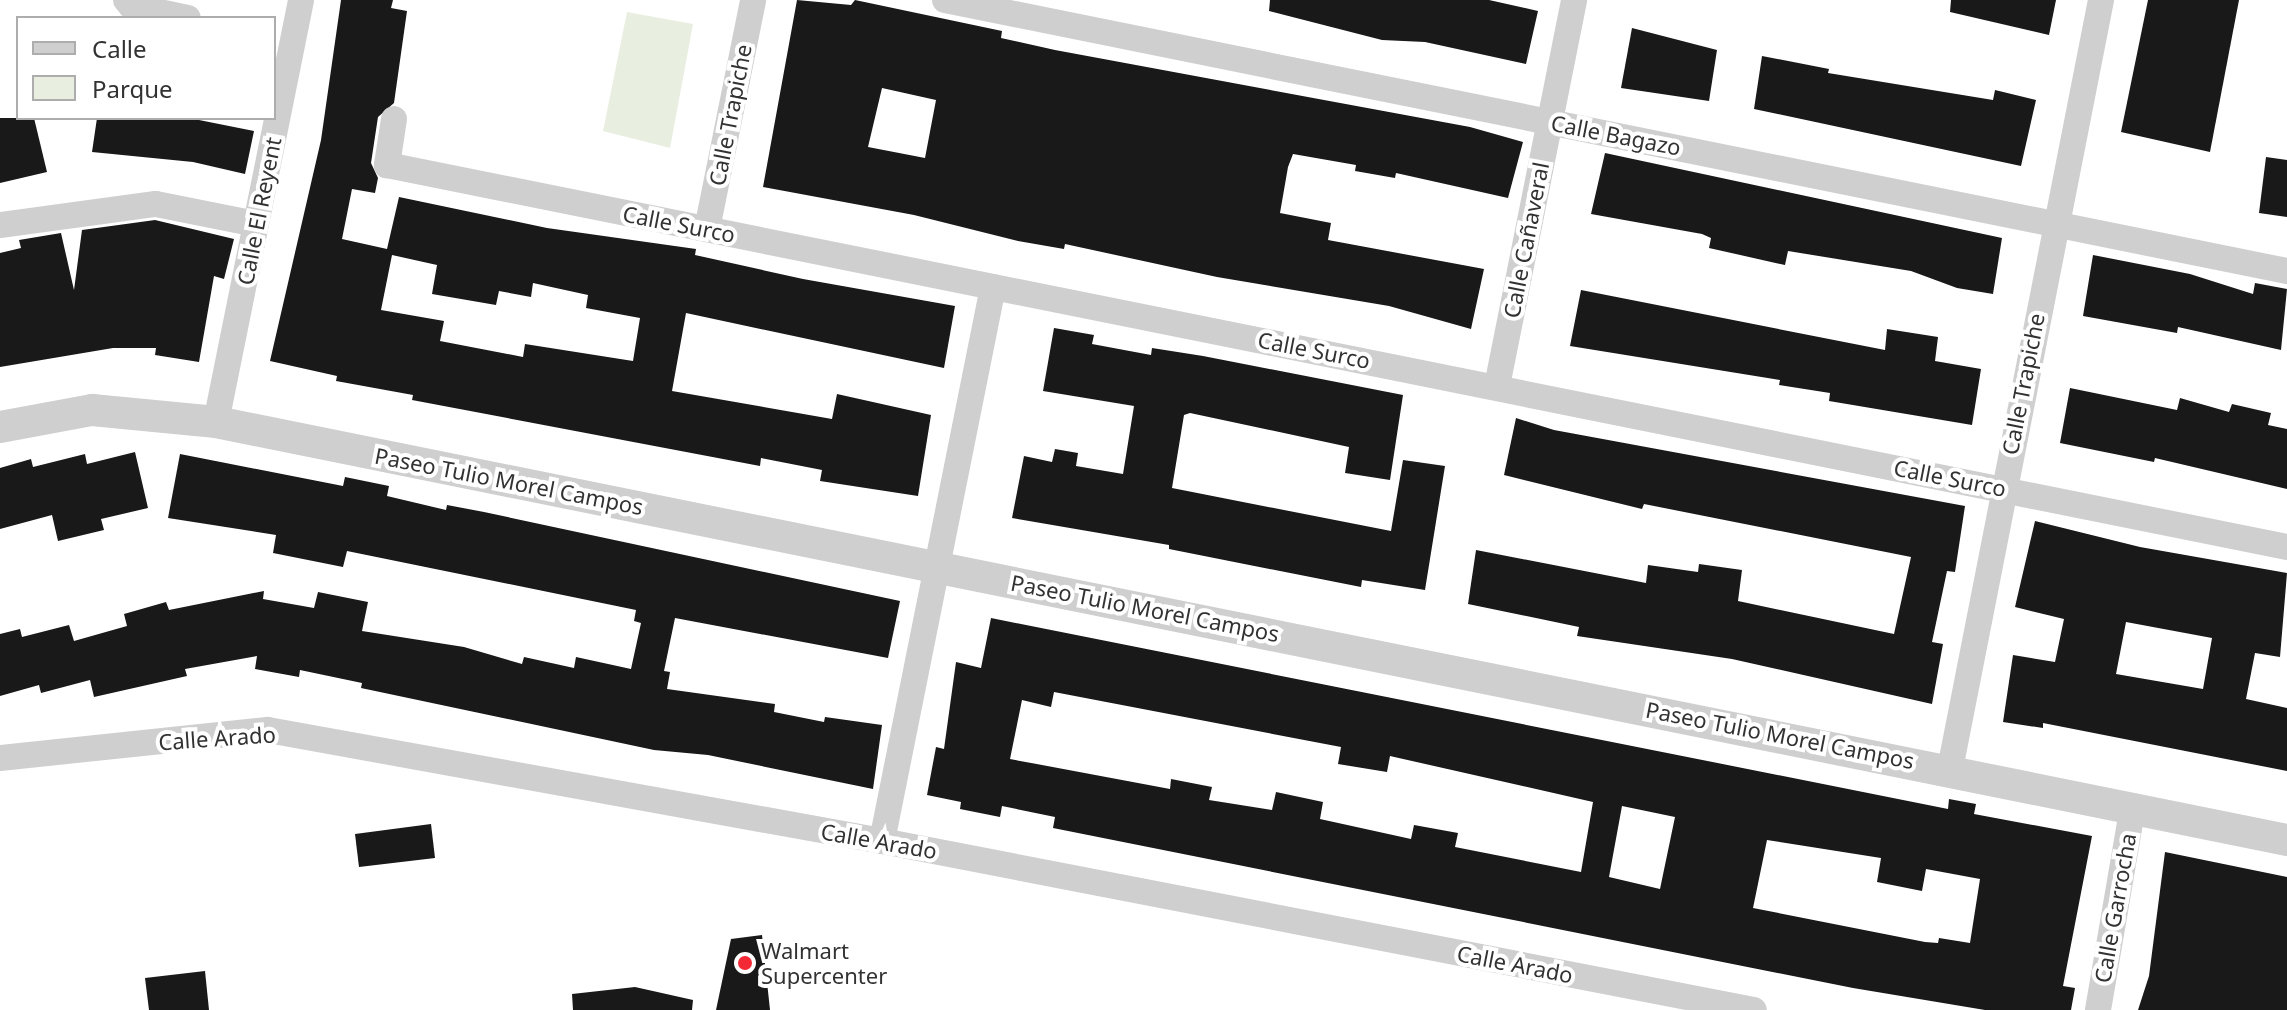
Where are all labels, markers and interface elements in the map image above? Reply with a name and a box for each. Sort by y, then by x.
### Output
legend [16,16,276,120]
text: Calle [92,32,147,65]
street label: Calle Trapiche [703,42,757,188]
text: Parque [92,72,173,105]
street label: Calle Bagazo [1549,109,1683,161]
street label: Calle El Reyent [232,135,286,287]
street label: Calle Cañaveral [1498,160,1554,320]
street label: Calle Surco [621,200,737,248]
street label: Calle Trapiche [1996,311,2050,457]
street label: Calle Surco [1256,326,1372,374]
street label: Paseo Tulio Morel Campos [373,442,645,520]
street label: Calle Surco [1892,454,2008,502]
street label: Paseo Tulio Morel Campos [1009,569,1281,647]
street label: Paseo Tulio Morel Campos [1644,696,1916,774]
street label: Calle Arado [157,721,277,755]
street label: Calle Arado [819,818,939,864]
street label: Calle Garrocha [2089,831,2141,985]
place label: Walmart Supercenter [761,937,887,988]
street label: Calle Arado [1455,940,1575,988]
marker: Walmart Supercenter [736,954,754,972]

